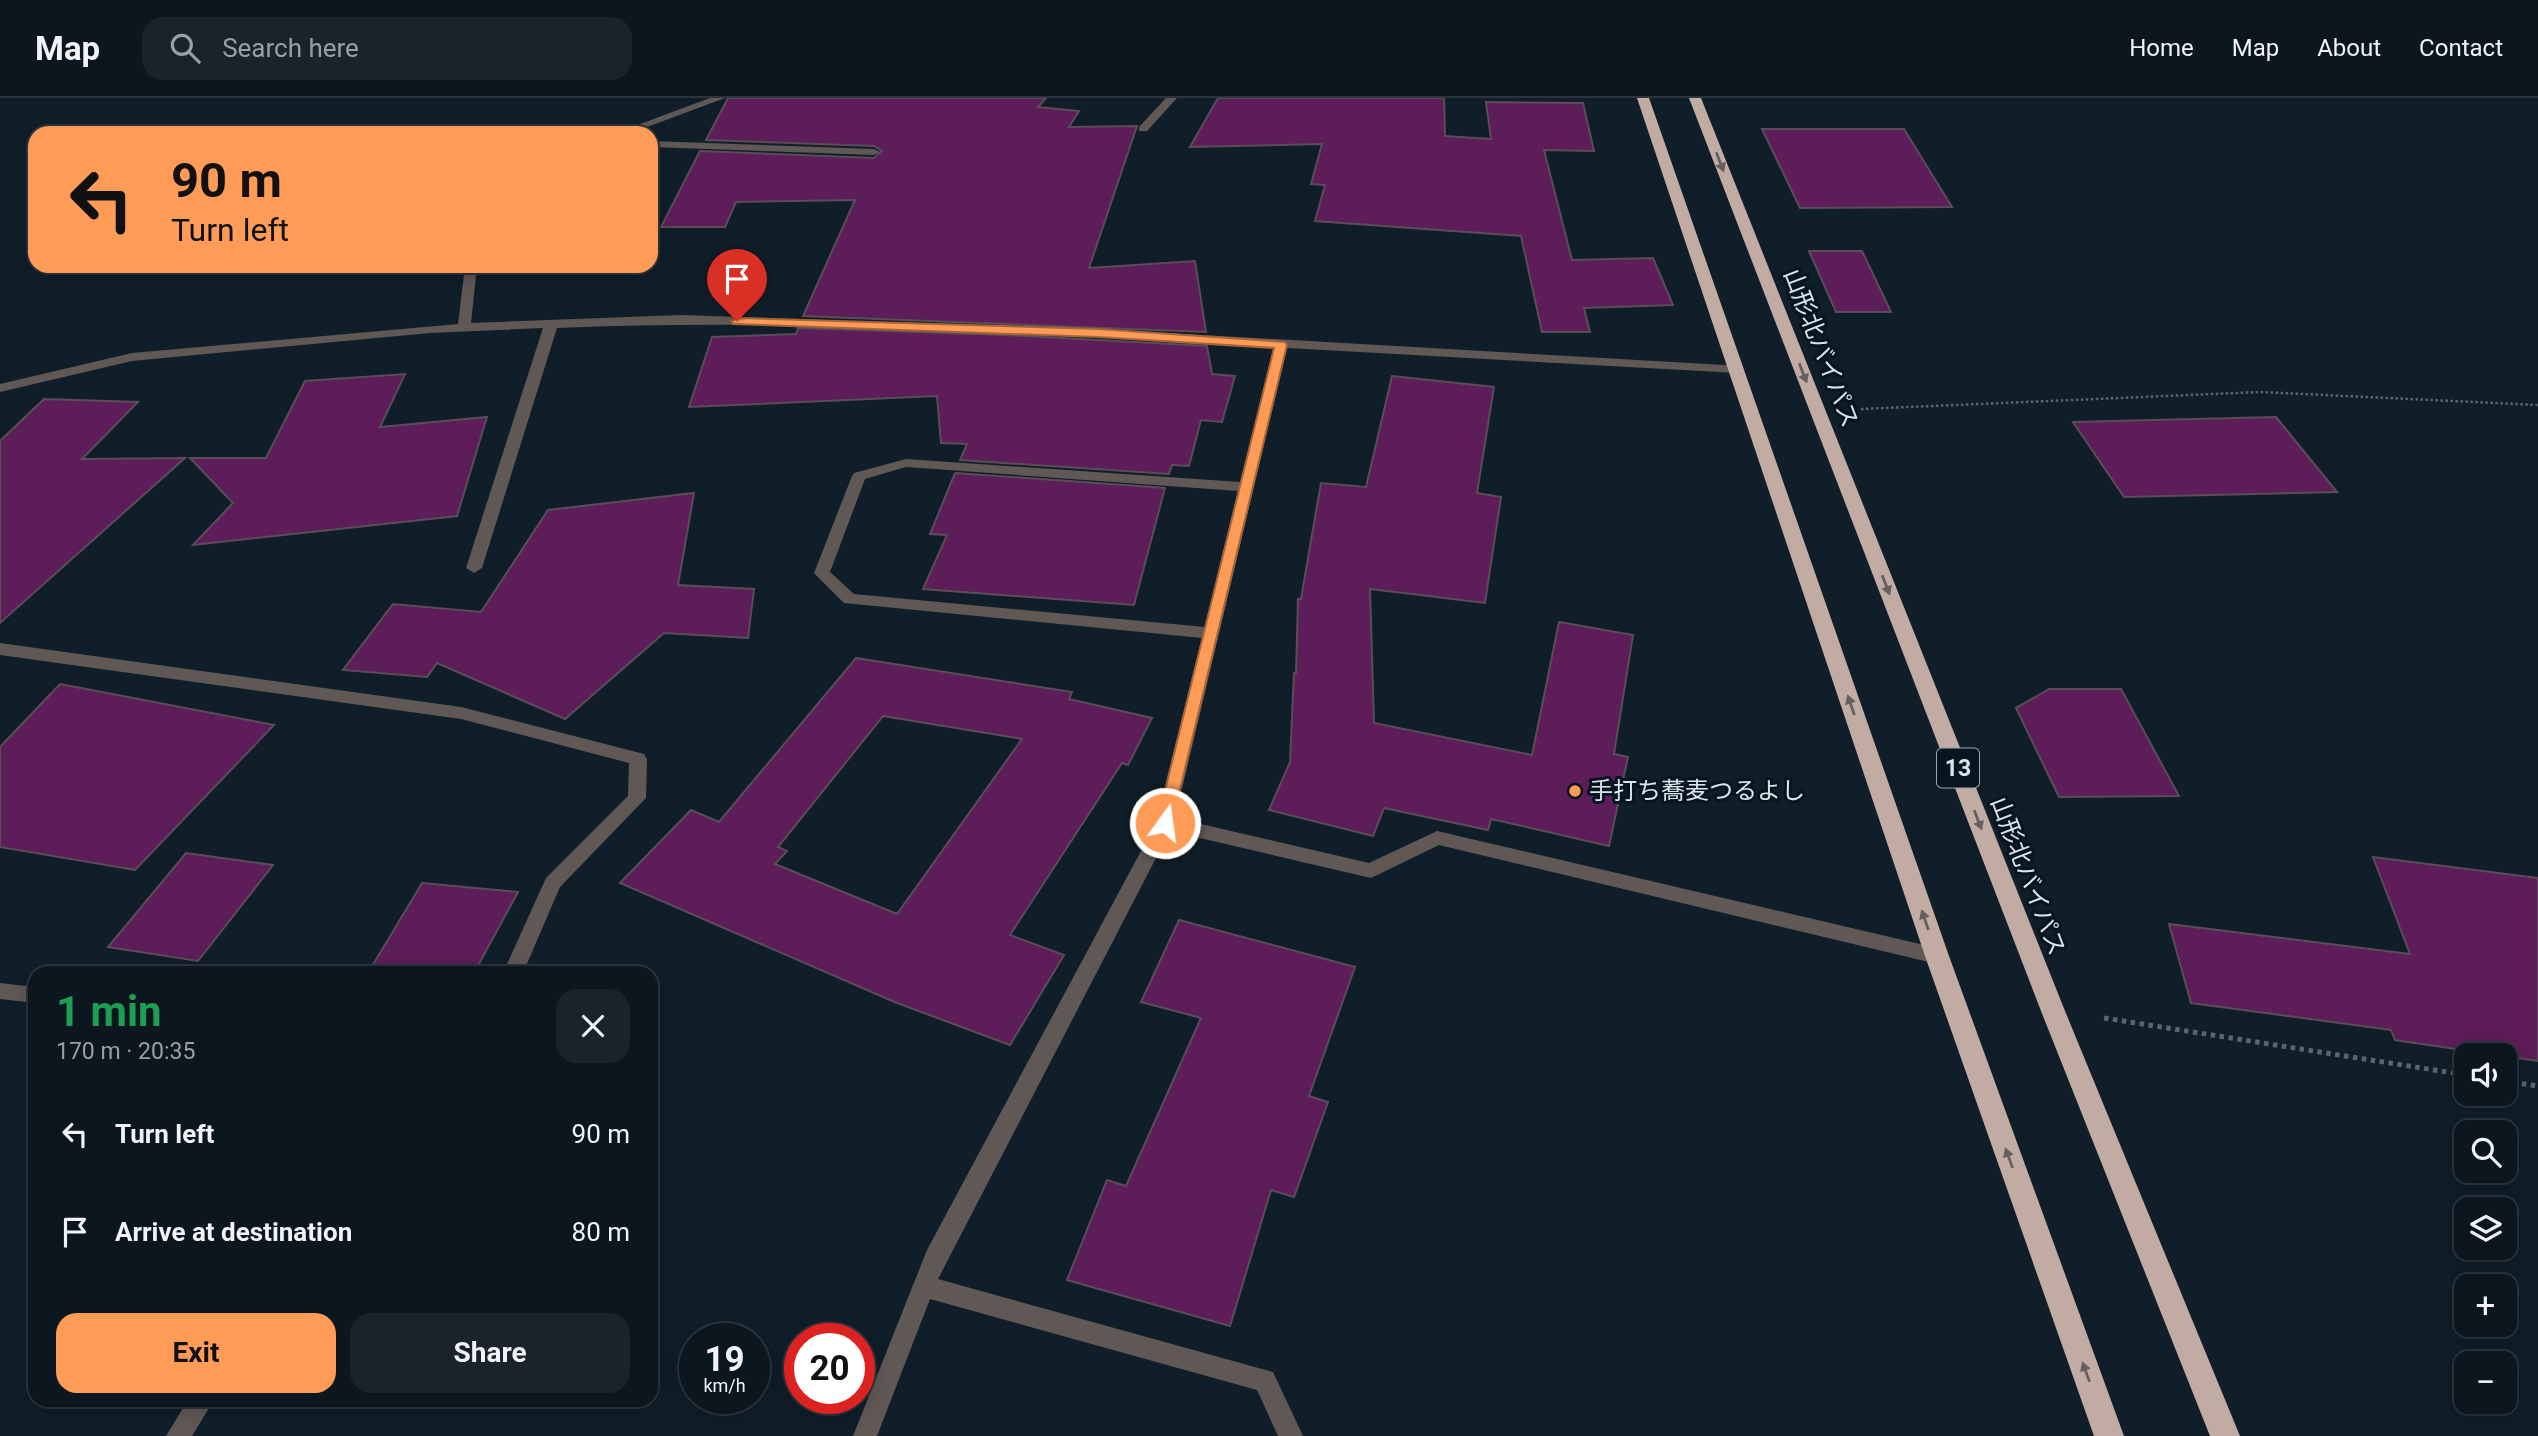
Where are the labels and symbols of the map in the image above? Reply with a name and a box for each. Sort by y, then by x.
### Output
one-way arrow [1715,151,1726,172]
pin [707,249,767,321]
street label: 山形北バイパス [1778,265,1864,431]
one-way arrow [1797,363,1808,384]
one-way arrow [1881,575,1892,596]
one-way arrow [1845,694,1856,715]
road number: 13 [1937,748,1979,788]
place label: 手打ち蕎麦つるよし [1589,777,1805,805]
marker: 手打ち蕎麦つるよし [1567,783,1583,799]
position arrow [1128,786,1202,860]
street label: 山形北バイパス [1985,793,2071,959]
one-way arrow [1973,809,1984,830]
one-way arrow [1919,910,1930,931]
one-way arrow [2003,1147,2014,1168]
speed limit sign: 20 [784,1323,875,1414]
one-way arrow [2080,1361,2091,1382]

